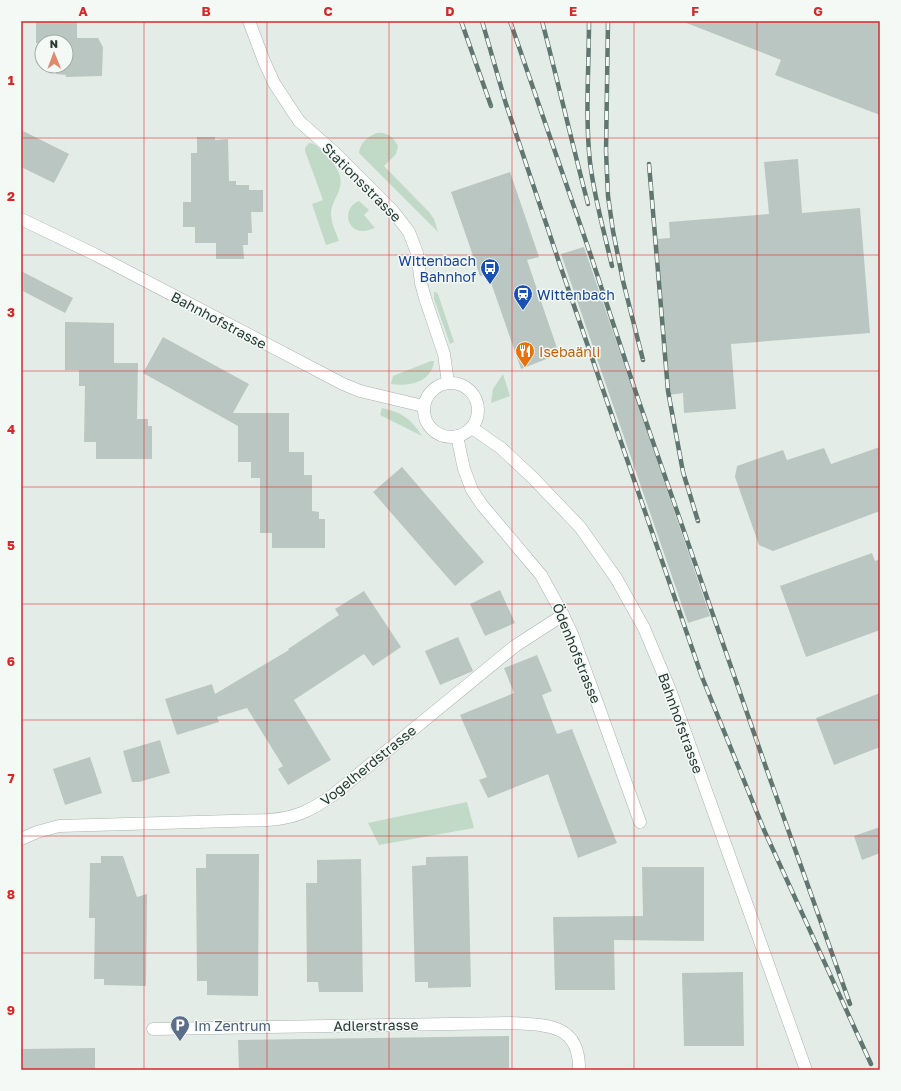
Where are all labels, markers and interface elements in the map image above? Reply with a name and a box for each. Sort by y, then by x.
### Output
text: A [78,3,88,19]
text: B [201,3,211,19]
text: C [323,3,333,19]
text: D [445,3,455,19]
text: E [569,3,577,19]
text: F [691,3,699,19]
text: G [813,3,823,19]
north arrow [34,34,74,74]
text: N [50,37,58,50]
text: 1 [8,72,15,88]
street label: Stationsstrasse [319,139,405,225]
text: 2 [7,188,15,204]
place label: Wittenbach Bahnhof [398,252,476,285]
bus stop icon: Wittenbach Bahnhof [479,257,501,285]
station icon: Wittenbach [512,283,534,311]
place label: Wittenbach [537,286,615,303]
street label: Bahnhofstrasse [168,288,270,352]
text: 3 [7,304,15,320]
restaurant icon: Isebaänli [514,340,536,368]
place label: Isebaänli [539,343,600,360]
text: 4 [7,421,15,437]
text: 5 [7,537,15,553]
street label: Ödenhofstrasse [549,600,605,706]
text: 6 [7,653,15,669]
street label: Bahnhofstrasse [655,670,707,776]
street label: Vogelherdstrasse [317,721,419,809]
text: 7 [7,770,15,786]
text: 8 [7,886,15,902]
text: 9 [7,1002,15,1018]
parking icon: Im Zentrum [169,1014,191,1042]
street label: Adlerstrasse [333,1016,419,1034]
place label: Im Zentrum [194,1017,271,1034]

